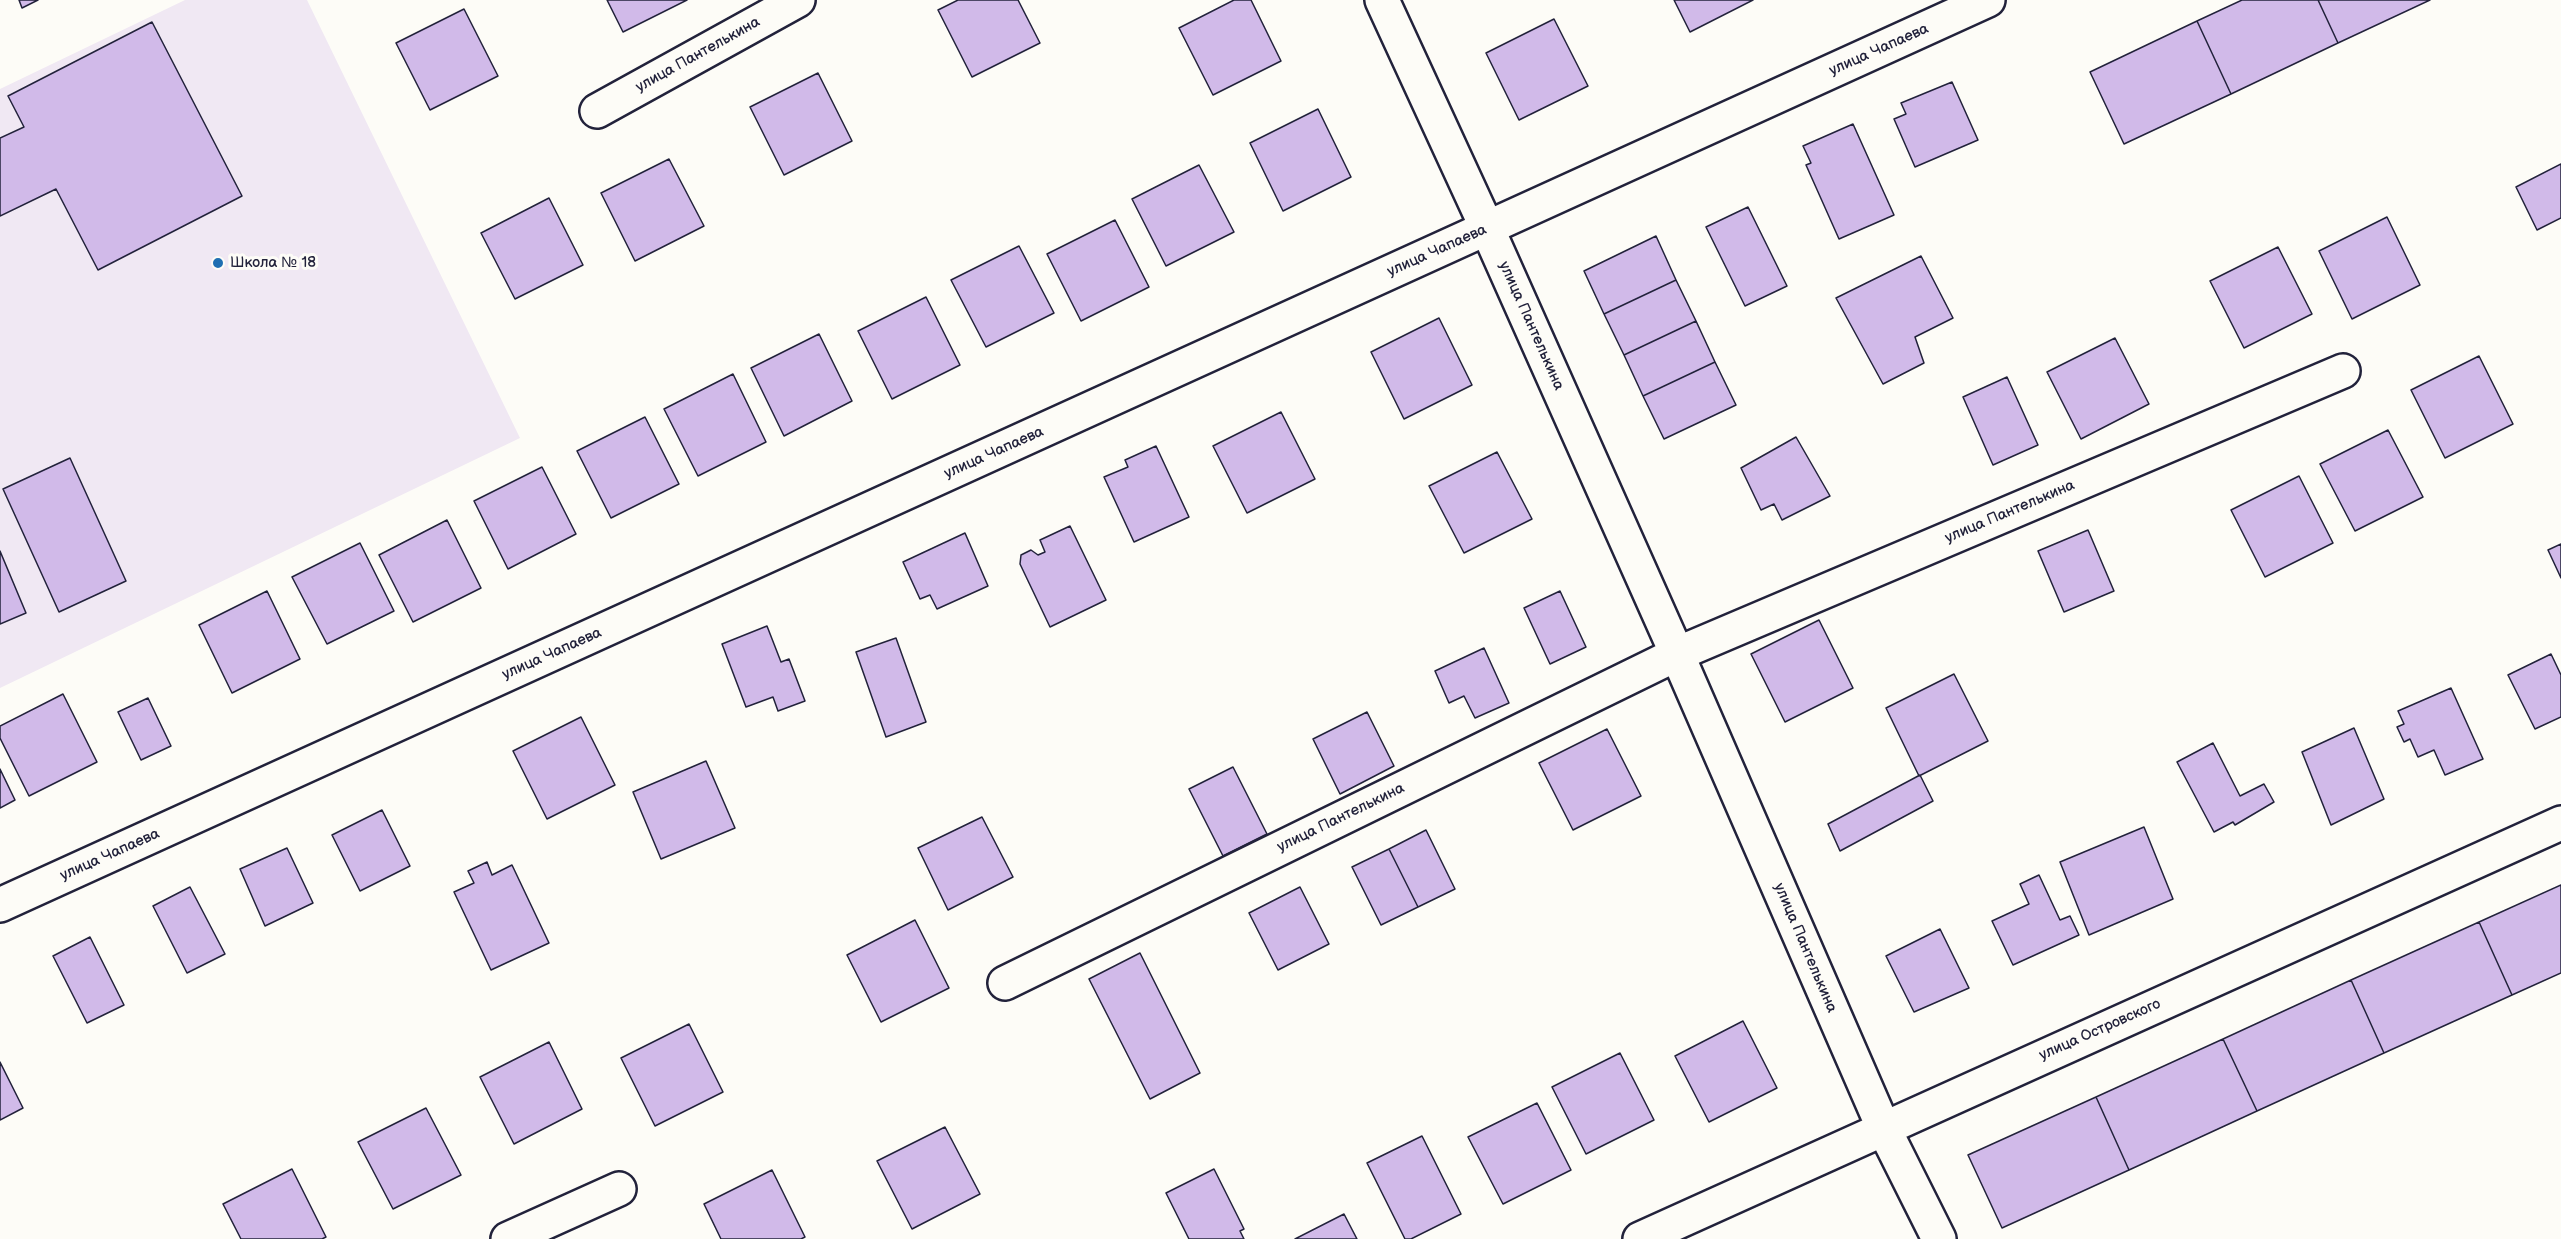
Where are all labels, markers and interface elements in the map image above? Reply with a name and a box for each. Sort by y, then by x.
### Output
street label: улица Пантелькина [633,13,763,97]
street label: улица Чапаева [1826,20,1932,80]
street label: улица Чапаева [1384,221,1490,281]
place label: Школа № 18 [230,254,316,272]
marker: Школа № 18 [211,256,225,270]
street label: улица Пантелькина [1494,259,1568,393]
street label: улица Чапаева [941,423,1047,483]
street label: улица Пантелькина [1942,477,2078,547]
street label: улица Чапаева [499,624,605,684]
street label: улица Пантелькина [1275,779,1407,857]
street label: улица Чапаева [57,825,163,885]
street label: улица Пантелькина [1770,880,1840,1016]
street label: улица Островского [2036,995,2164,1065]

